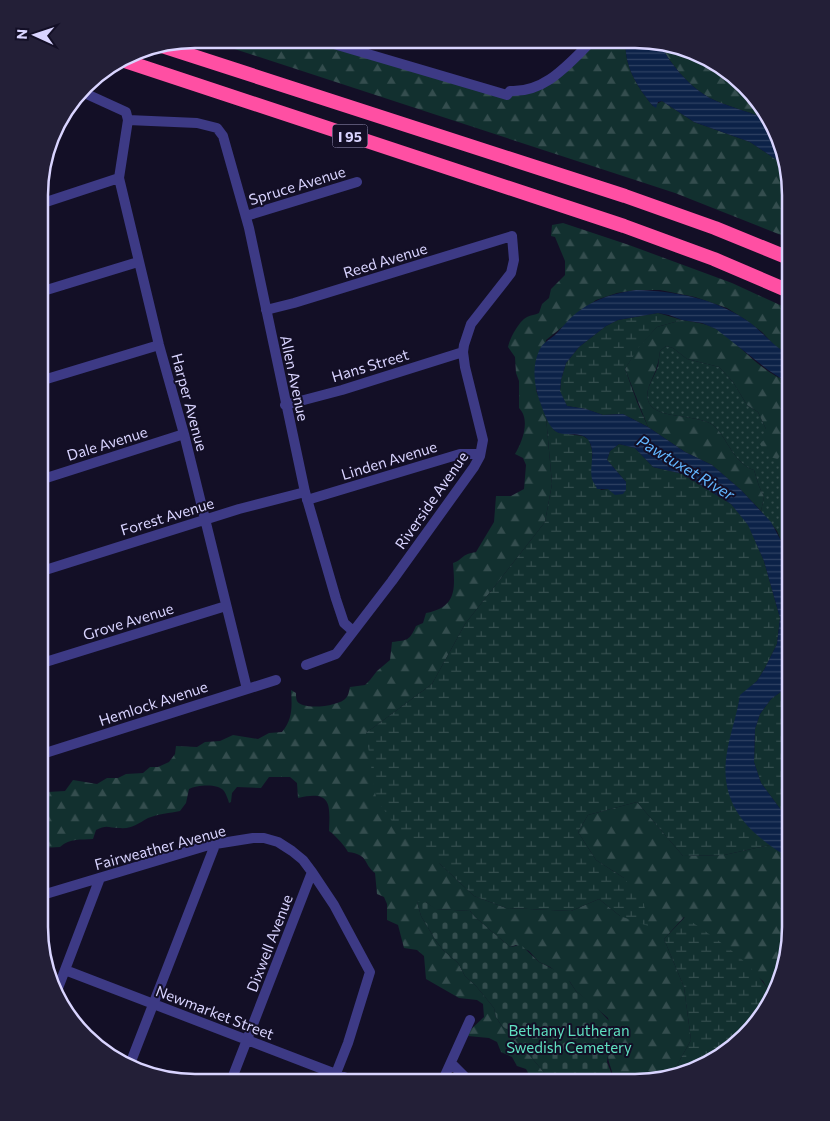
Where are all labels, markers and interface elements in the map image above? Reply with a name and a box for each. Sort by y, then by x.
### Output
north arrow [10,10,60,60]
text: N [13,29,30,40]
road number: I 95 [332,124,368,148]
street label: Spruce Avenue [246,162,348,208]
street label: Reed Avenue [341,239,429,281]
street label: Allen Avenue [277,333,313,423]
street label: Hans Street [329,345,411,385]
street label: Harper Avenue [168,351,212,453]
street label: Dale Avenue [64,422,150,464]
water label: Pawtuxet River [634,430,739,504]
street label: Linden Avenue [339,437,439,483]
street label: Riverside Avenue [391,448,471,552]
street label: Forest Avenue [118,493,216,539]
street label: Grove Avenue [81,599,175,643]
street label: Hemlock Avenue [96,677,210,729]
street label: Fairweather Avenue [92,821,228,873]
street label: Dixwell Avenue [242,892,296,994]
street label: Newmarket Street [153,981,277,1043]
park label: Bethany Lutheran Swedish Cemetery [506,1021,632,1056]

